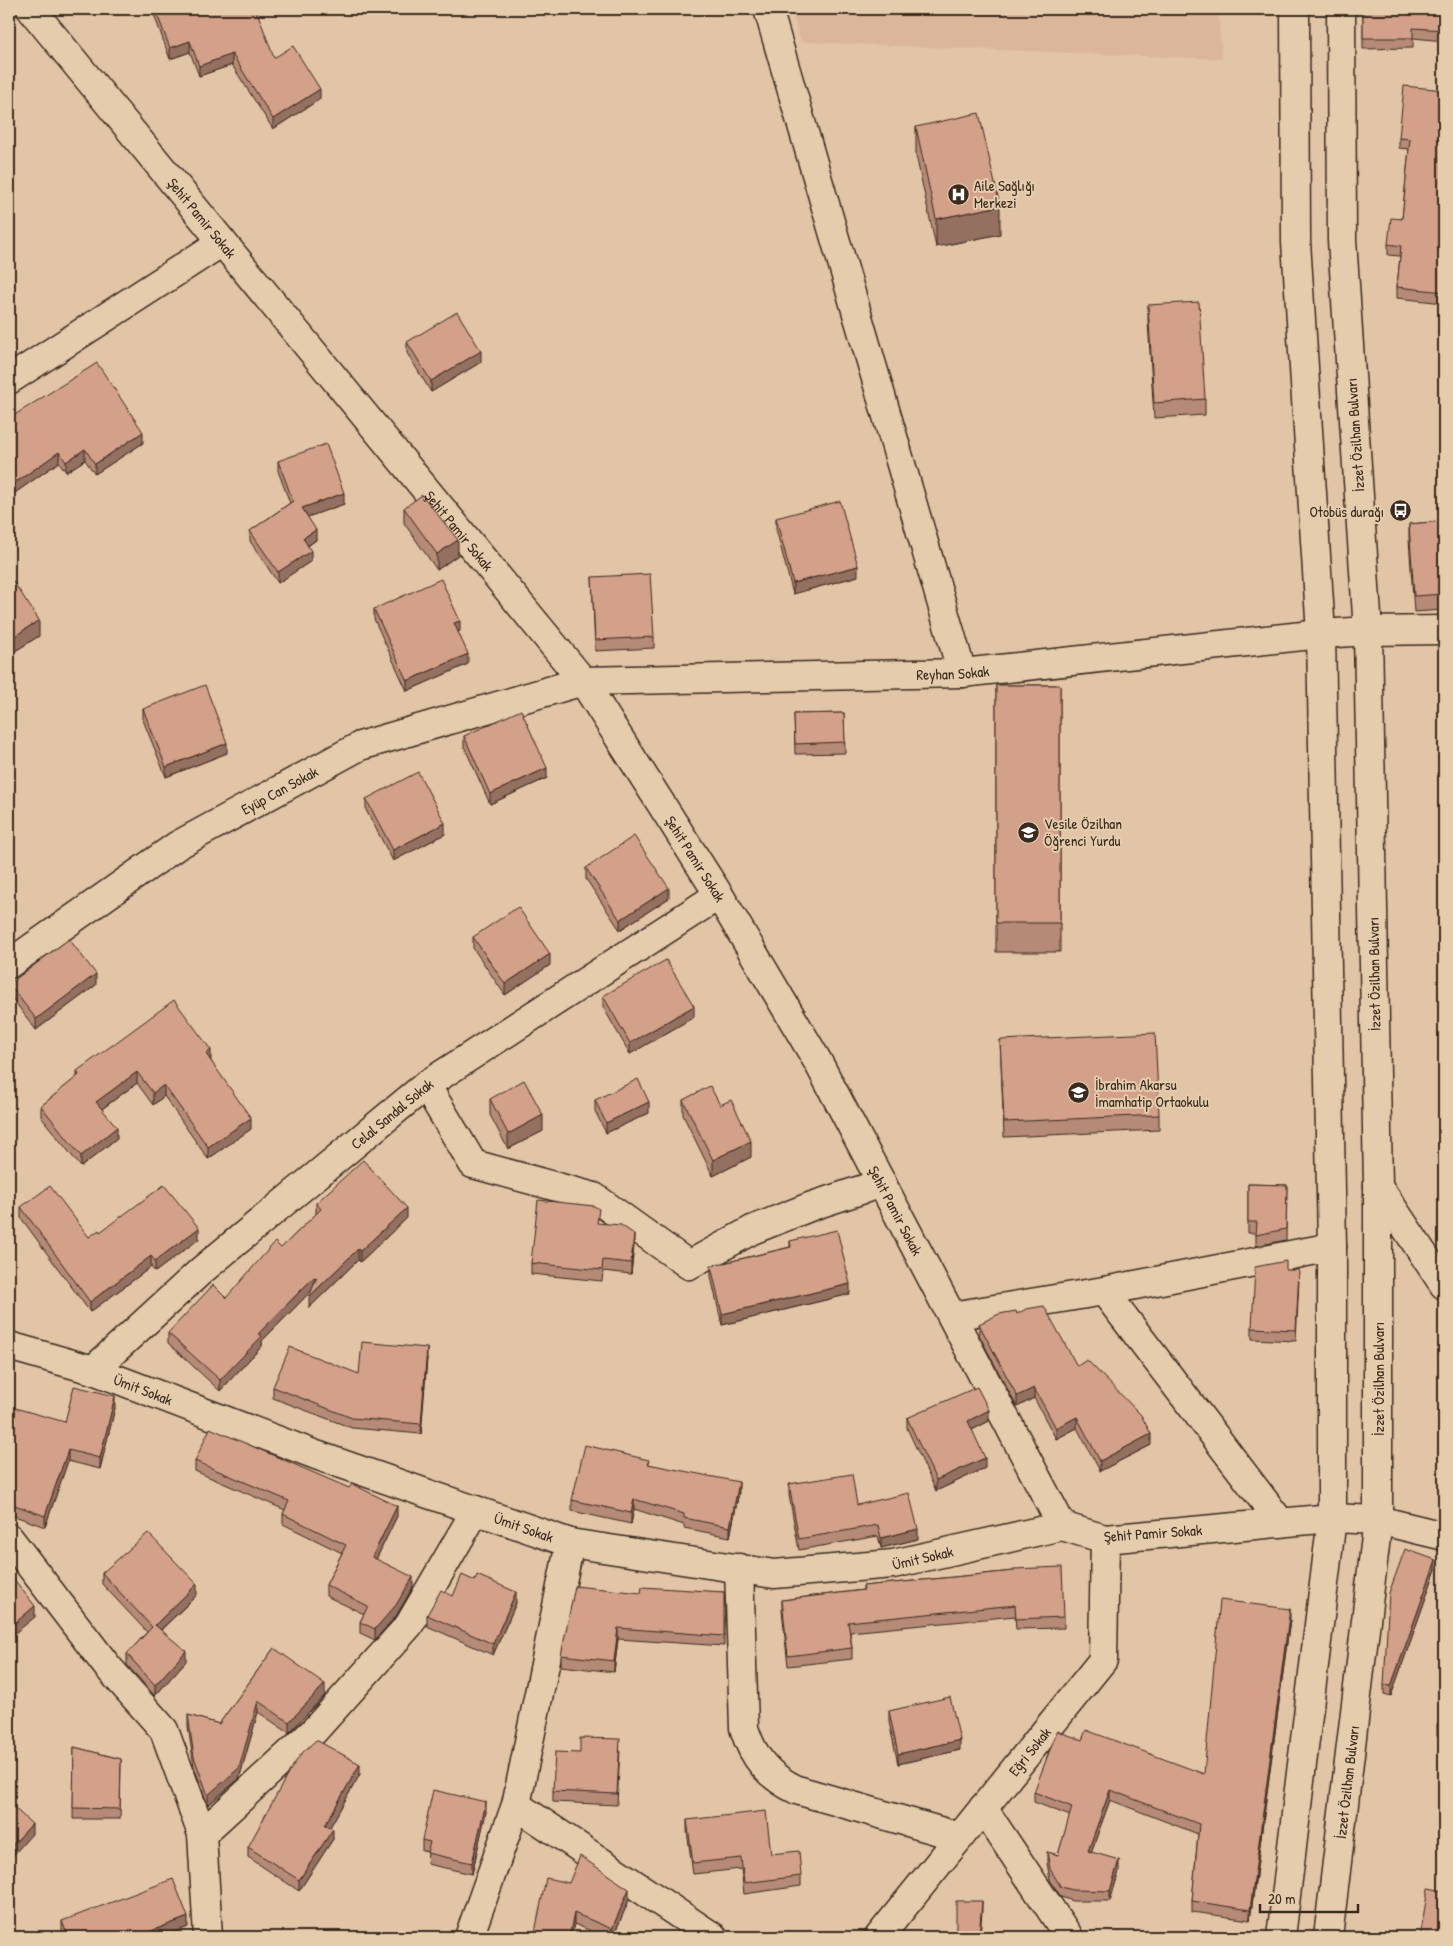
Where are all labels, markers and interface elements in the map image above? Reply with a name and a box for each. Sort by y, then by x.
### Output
street label: Şehit Pamir Sokak [163,173,242,262]
place label: Aile Sağlığı Merkezi [974,175,1035,213]
hospital icon: Aile Sağlığı Merkezi [946,182,970,206]
street label: İzzet Özilhan Bulvarı [1341,377,1369,493]
street label: Şehit Pamir Sokak [420,486,499,575]
bus stop icon: Otobüs durağı [1388,499,1412,523]
place label: Otobüs durağı [1310,501,1384,522]
street label: Reyhan Sokak [916,660,990,684]
street label: Eyüp Can Sokak [237,760,321,819]
street label: Şehit Pamir Sokak [661,811,731,906]
place label: Vesile Özilhan Öğrenci Yurdu [1044,813,1122,851]
school or university icon: Vesile Özilhan Öğrenci Yurdu [1016,820,1040,844]
street label: İzzet Özilhan Bulvarı [1363,917,1385,1031]
street label: Celal Sandal Sokak [346,1073,437,1154]
place label: İbrahim Akarsu İmamhatip Ortaokulu [1095,1074,1209,1112]
school or university icon: İbrahim Akarsu İmamhatip Ortaokulu [1067,1081,1091,1105]
street label: Şehit Pamir Sokak [864,1162,928,1259]
street label: İzzet Özilhan Bulvarı [1368,1322,1389,1436]
street label: Ümit Sokak [111,1368,176,1410]
street label: Ümit Sokak [491,1507,556,1547]
street label: Şehit Pamir Sokak [1103,1519,1203,1547]
street label: Ümit Sokak [890,1540,955,1574]
street label: Eğri Sokak [1003,1722,1055,1780]
street label: İzzet Özilhan Bulvarı [1329,1724,1364,1840]
scale bar [1260,1881,1358,1913]
text: 20 m [1268,1888,1295,1909]

